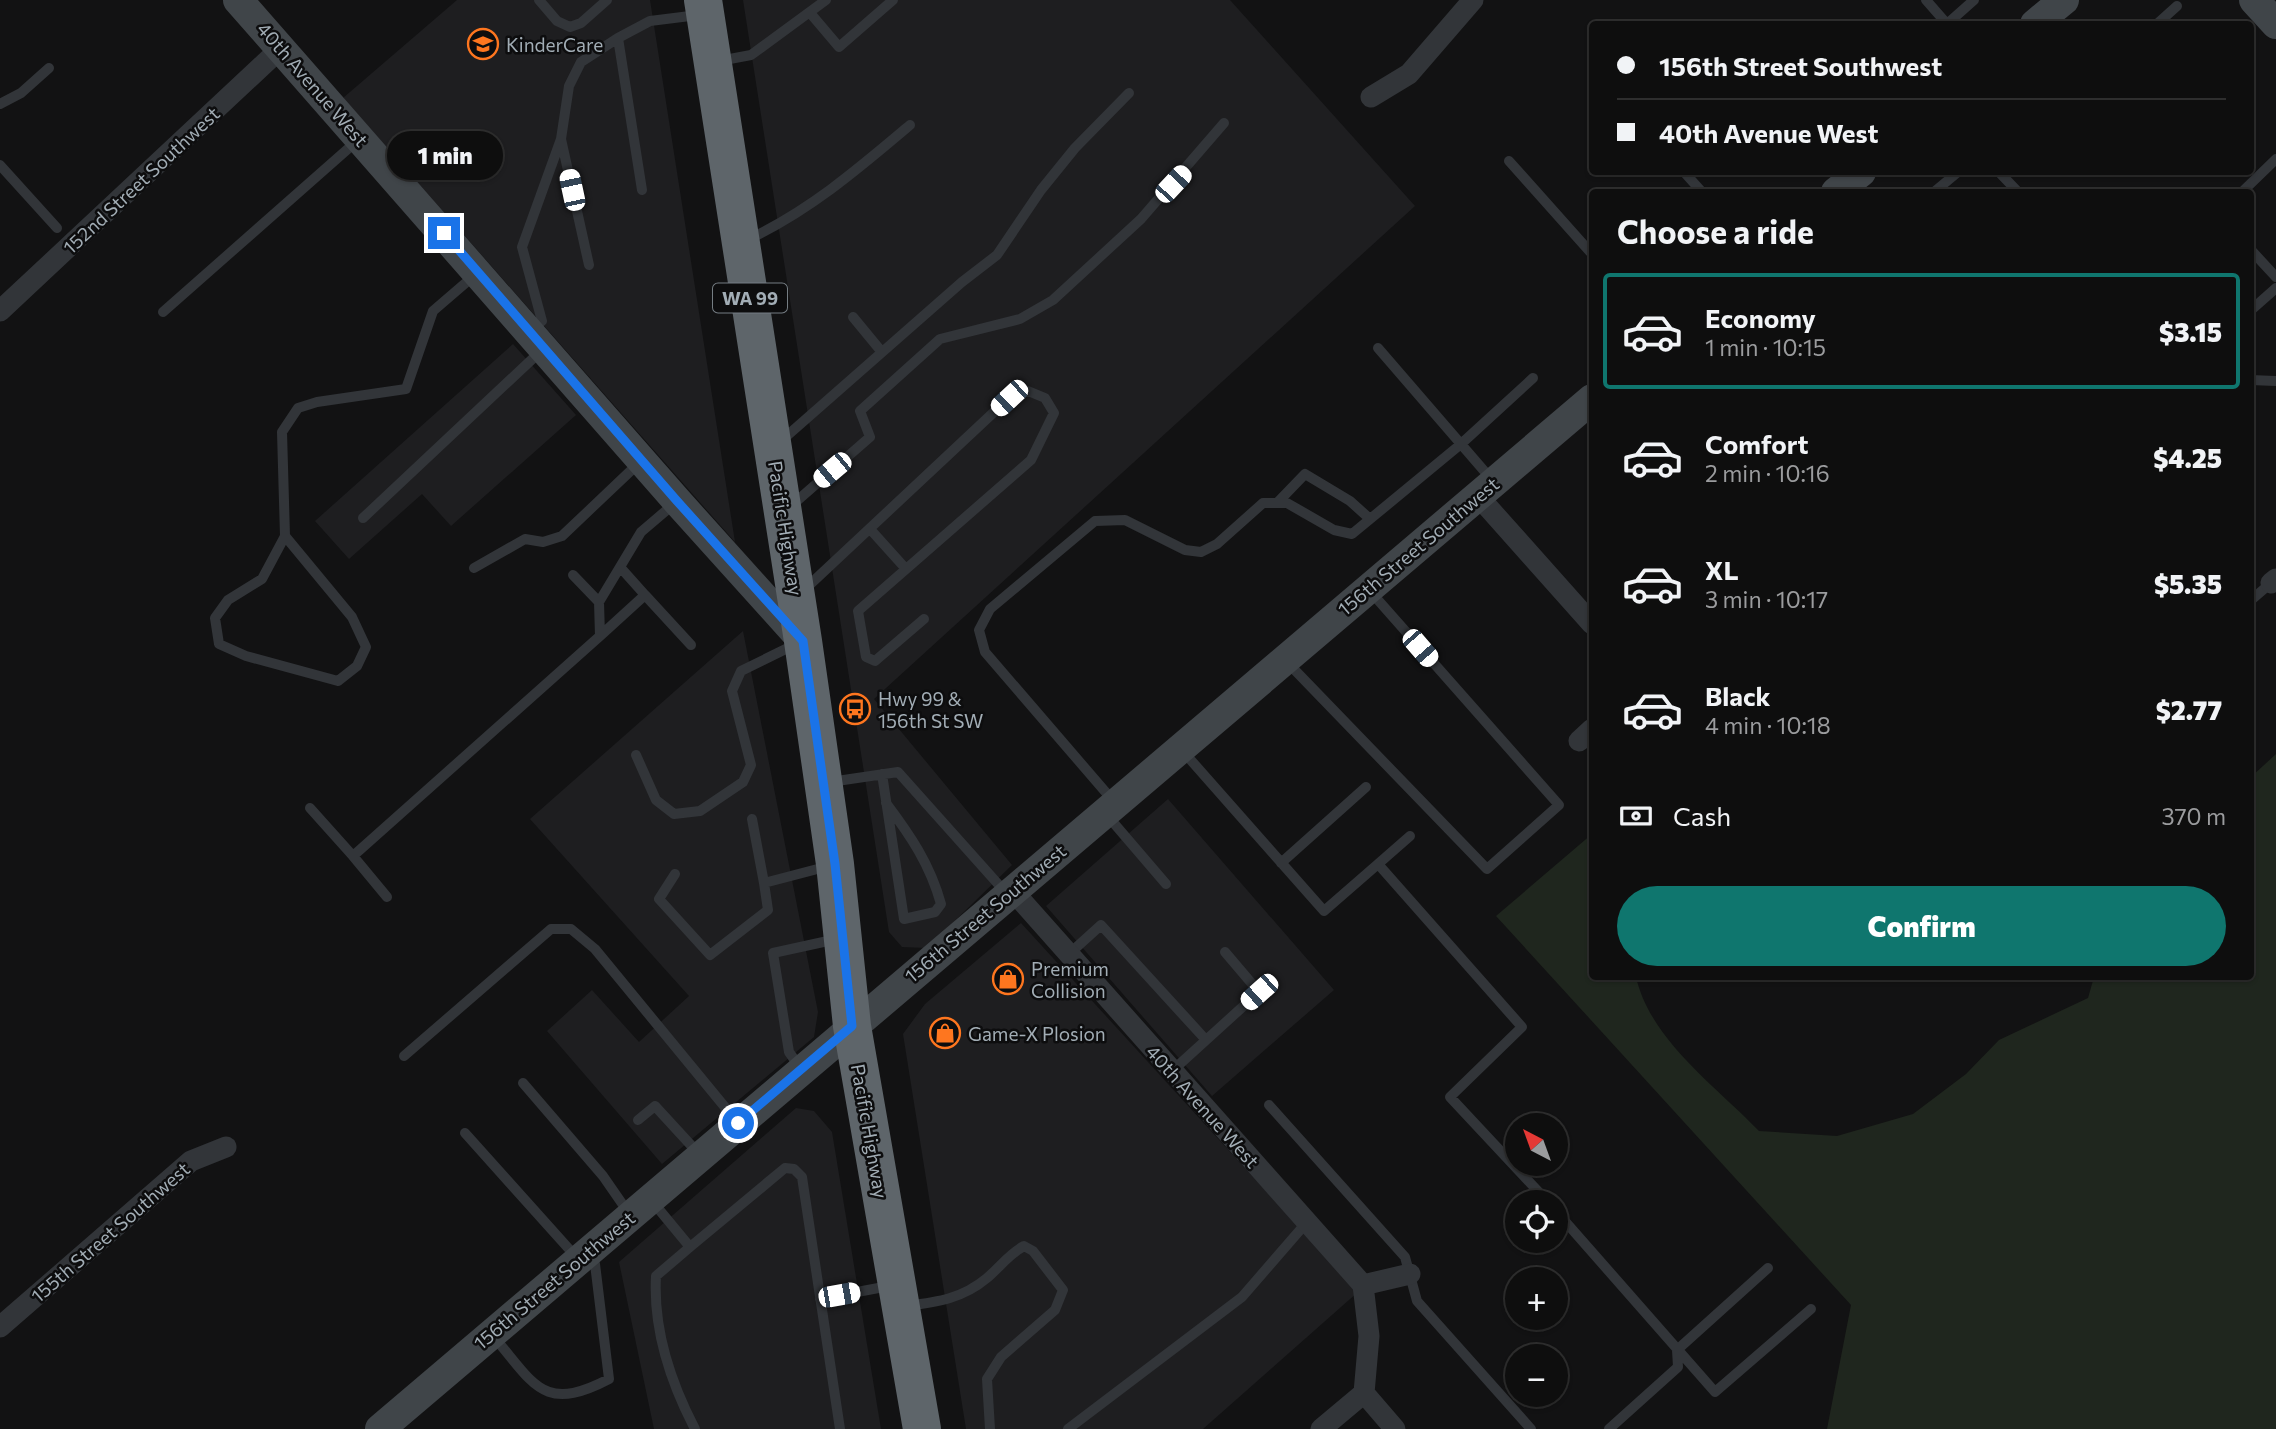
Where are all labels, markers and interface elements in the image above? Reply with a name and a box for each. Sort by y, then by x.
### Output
street label: 40th Avenue West [253,17,373,151]
school or university icon: KinderCare [466,27,500,61]
place label: KinderCare [506,33,603,56]
text: 156th Street Southwest [1659,50,1942,81]
street label: 152nd Street Southwest [58,101,224,258]
text: 40th Avenue West [1659,117,1878,148]
callout: 1 min [386,132,502,180]
text: 1 min [417,141,473,169]
car [1151,161,1196,207]
car [558,167,587,213]
text: Choose a ride [1617,211,1814,251]
route end [428,217,460,249]
road number: WA 99 [713,284,787,312]
icon: car [1621,300,1684,363]
text: Economy [1705,302,1816,333]
text: $3.15 [2159,316,2222,347]
text: 1 min · 10:15 [1705,333,1826,361]
car [987,376,1032,420]
icon: car [1621,426,1684,489]
text: Comfort [1705,428,1808,459]
text: $4.25 [2153,442,2222,473]
car [810,448,855,492]
street label: Pacific Highway [764,459,808,597]
text: 2 min · 10:16 [1705,459,1830,487]
street label: 156th Street Southwest [1333,472,1503,620]
icon: car [1621,552,1684,615]
text: XL [1705,554,1739,585]
text: $5.35 [2154,568,2222,599]
text: 3 min · 10:17 [1705,585,1828,613]
car [1399,625,1442,671]
icon: car [1621,678,1684,741]
text: Black [1705,680,1771,711]
place label: Hwy 99 & 156th St SW [878,687,983,732]
bus stop icon: Hwy 99 & 156th St SW [838,692,872,726]
text: $2.77 [2156,694,2222,725]
text: 4 min · 10:18 [1705,711,1831,739]
icon: cash [1617,797,1655,835]
text: Cash [1673,800,1731,831]
text: 370 m [2161,802,2226,830]
street label: 156th Street Southwest [900,839,1070,987]
button: Confirm [1617,886,2226,966]
place label: Premium Collision [1031,957,1109,1002]
shop icon: Premium Collision [991,962,1025,996]
car [1237,970,1282,1014]
shop icon: Game-X Plosion [928,1016,962,1050]
place label: Game-X Plosion [968,1022,1106,1045]
street label: 40th Avenue West [1142,1040,1264,1172]
street label: Pacific Highway [847,1062,893,1200]
route start [722,1107,754,1139]
north arrow [1505,1113,1568,1176]
map controls [1505,1113,1568,1407]
street label: 155th Street Southwest [26,1157,194,1307]
button: locate [1505,1190,1568,1253]
street label: 156th Street Southwest [469,1206,639,1354]
button: + [1505,1267,1568,1330]
car [817,1281,862,1309]
button: − [1505,1344,1568,1407]

